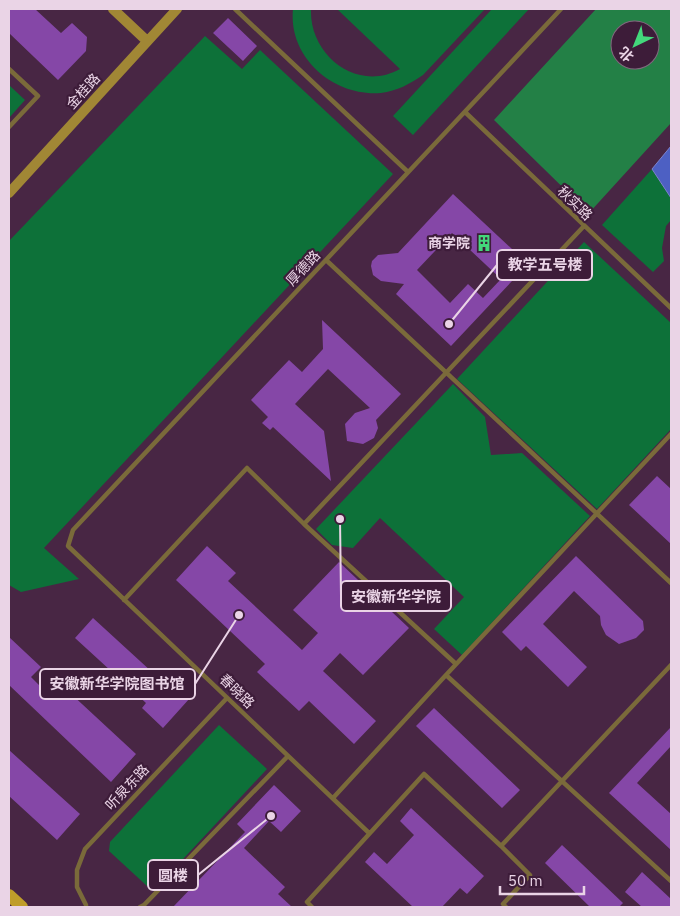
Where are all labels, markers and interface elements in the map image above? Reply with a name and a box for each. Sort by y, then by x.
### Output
north arrow [610,20,660,70]
text: 北 [615,43,637,66]
street label: 金桂路 [62,69,104,113]
street label: 秋实路 [554,182,596,224]
building icon: 商学院 [474,233,494,253]
place label: 商学院 [428,234,470,252]
street label: 厚德路 [282,247,324,289]
callout: 教学五号楼 [497,250,592,280]
text: 教学五号楼 [507,255,583,274]
callout: 安徽新华学院 [341,581,451,611]
text: 安徽新华学院 [351,587,441,606]
callout: 安徽新华学院图书馆 [40,669,195,699]
street label: 春晓路 [216,670,258,712]
text: 安徽新华学院图书馆 [49,674,185,693]
street label: 听泉东路 [101,760,153,814]
callout: 圆楼 [148,860,198,890]
scale bar [500,864,584,896]
text: 圆楼 [158,866,188,885]
text: 50 m [508,871,543,890]

